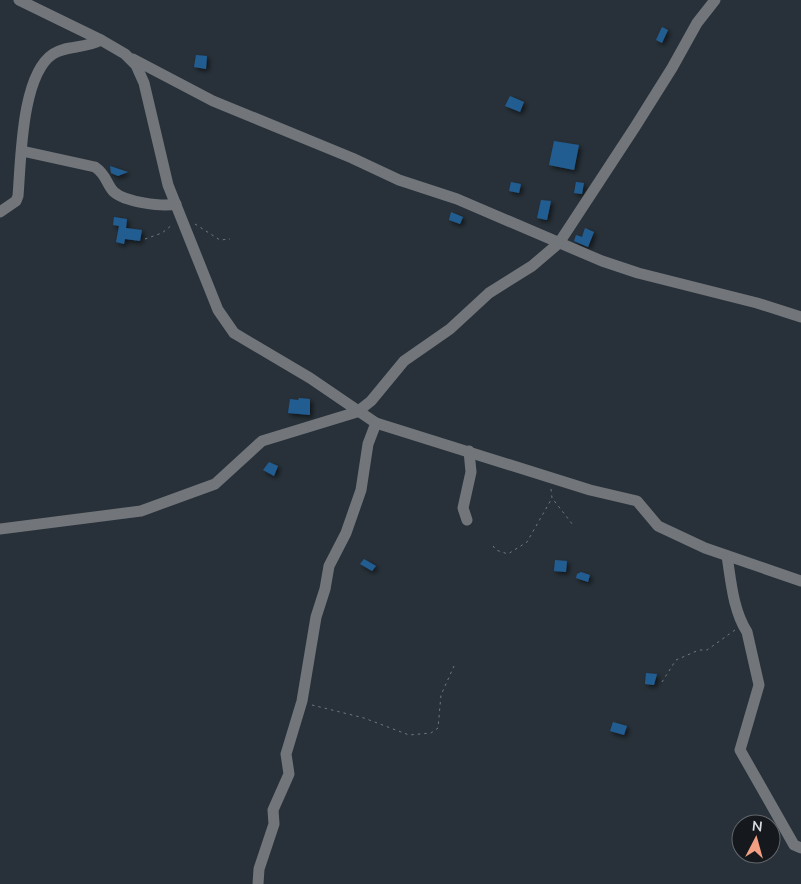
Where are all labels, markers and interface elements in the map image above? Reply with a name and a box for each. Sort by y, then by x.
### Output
north arrow [731,814,781,864]
text: N [751,817,764,836]

